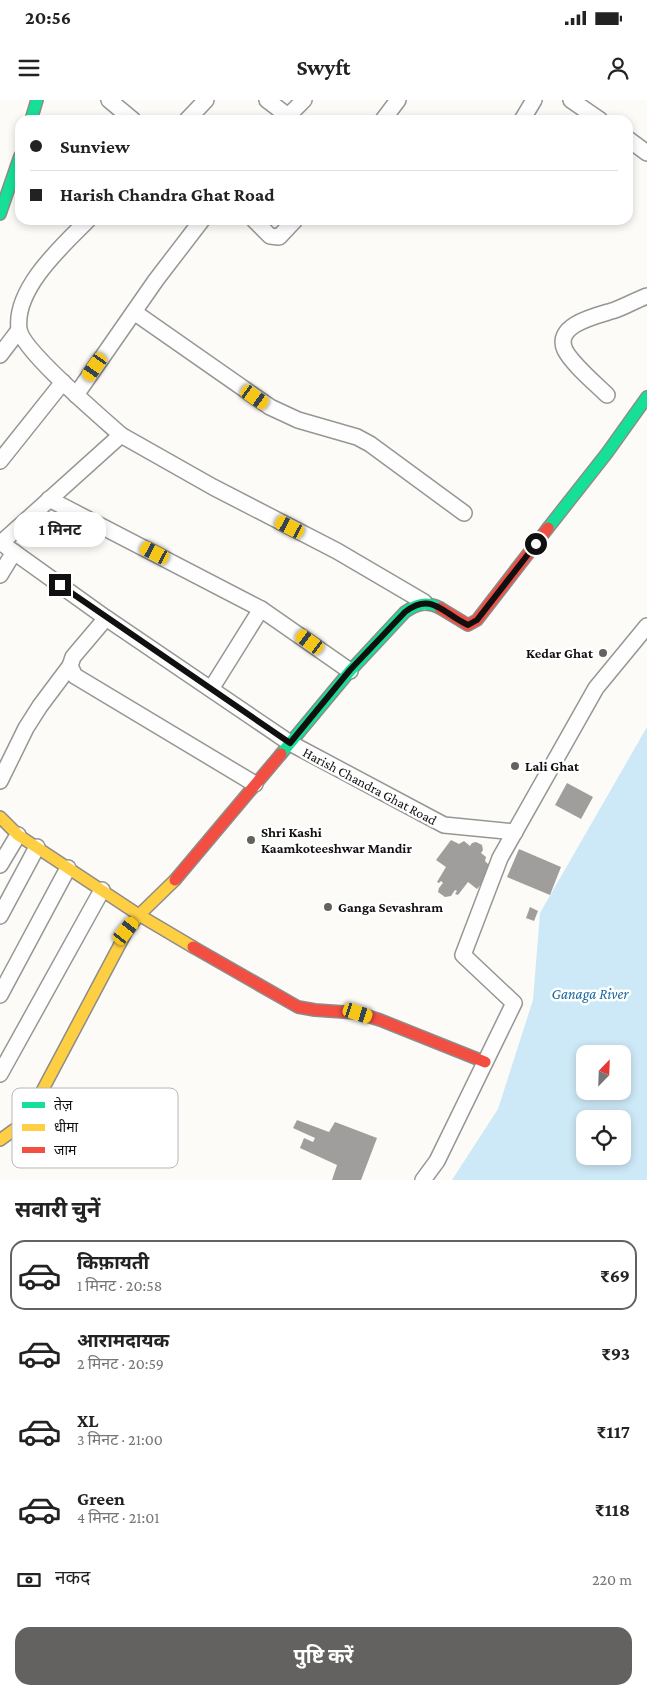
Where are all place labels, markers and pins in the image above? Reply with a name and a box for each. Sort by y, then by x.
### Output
place label: Kedar Ghat [526,645,594,661]
marker: Kedar Ghat [597,647,609,659]
place label: Lali Ghat [525,758,580,774]
marker: Lali Ghat [509,760,521,772]
place label: Shri Kashi Kaamkoteeshwar Mandir [261,824,412,856]
marker: Shri Kashi Kaamkoteeshwar Mandir [245,834,257,846]
place label: Ganga Sevashram [338,899,443,915]
marker: Ganga Sevashram [322,901,334,913]

